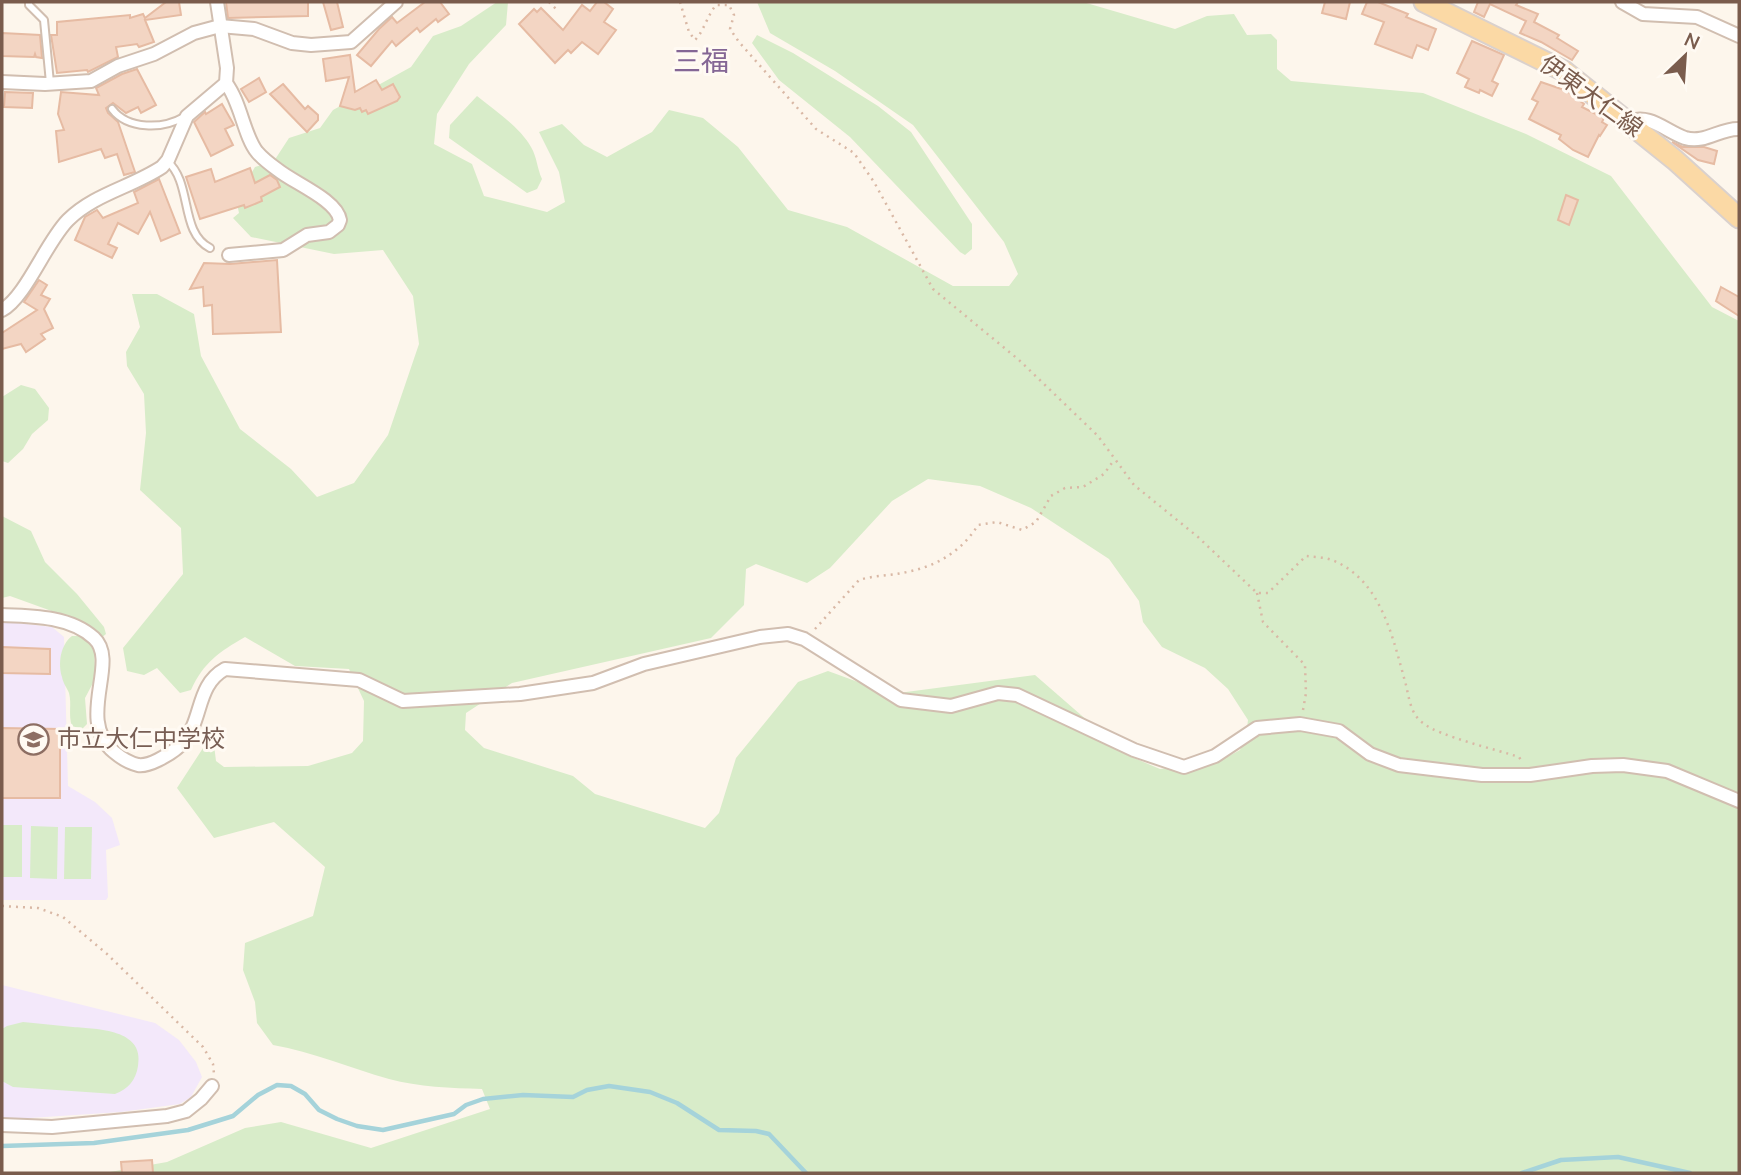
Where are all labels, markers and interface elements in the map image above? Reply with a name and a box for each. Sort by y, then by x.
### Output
north arrow [1650,21,1720,91]
text: N [1681,27,1704,55]
district label: 三福 [673,43,729,78]
street label: 伊東大仁線 [1534,48,1649,143]
school or university icon: 市立大仁中学校 [17,722,51,756]
place label: 市立大仁中学校 [57,723,225,753]

